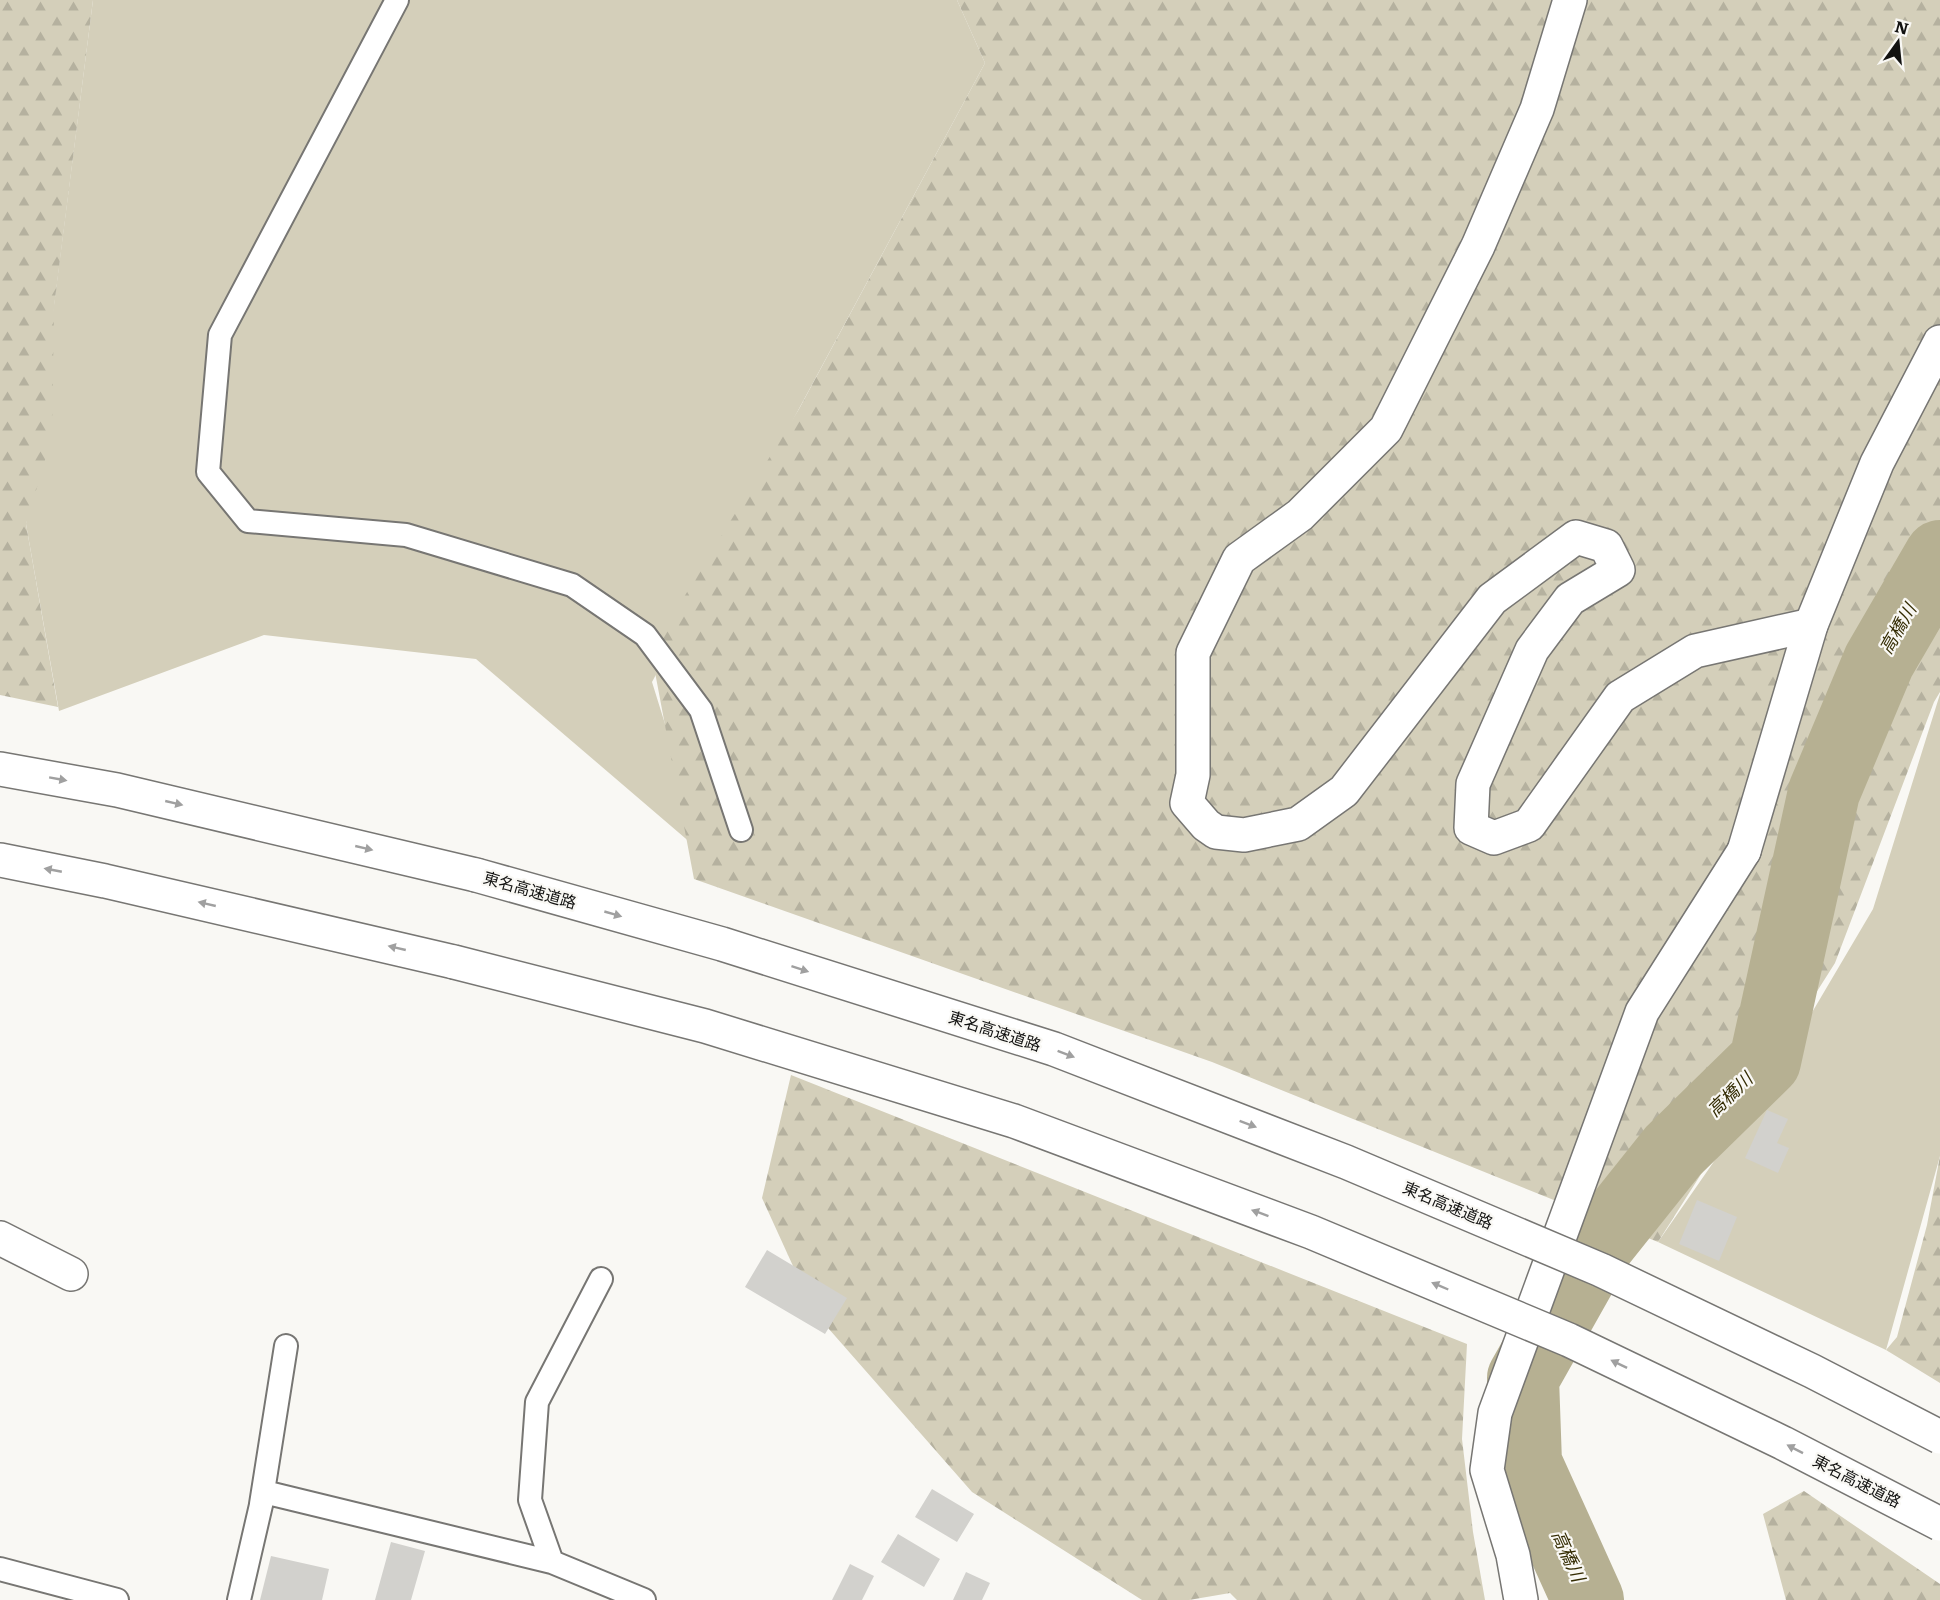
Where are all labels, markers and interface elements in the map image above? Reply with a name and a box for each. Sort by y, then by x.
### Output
north arrow [1868,12,1928,72]
text: N [1893,13,1912,40]
water label: 高橋川 [1872,596,1923,658]
one-way arrow [48,775,67,784]
one-way arrow [165,799,184,809]
one-way arrow [355,844,373,854]
street label: 東名高速道路 [481,864,580,914]
one-way arrow [43,865,62,874]
one-way arrow [198,899,216,909]
one-way arrow [604,910,622,919]
one-way arrow [388,943,406,953]
one-way arrow [791,965,809,974]
street label: 東名高速道路 [946,1004,1045,1056]
one-way arrow [1057,1050,1075,1059]
water label: 高橋川 [1700,1064,1759,1122]
one-way arrow [1239,1119,1257,1129]
street label: 東名高速道路 [1400,1174,1497,1234]
one-way arrow [1251,1208,1269,1217]
one-way arrow [1431,1281,1449,1291]
one-way arrow [1610,1360,1628,1370]
one-way arrow [1786,1444,1803,1454]
street label: 東名高速道路 [1809,1448,1906,1513]
water label: 高橋川 [1546,1525,1593,1587]

